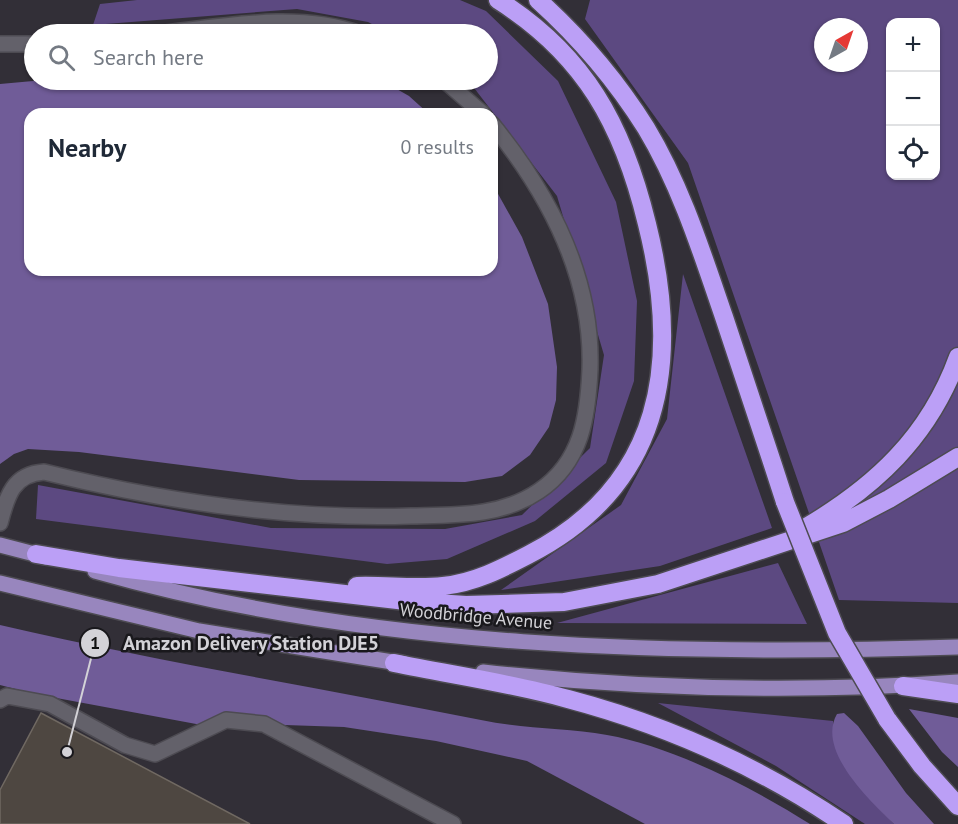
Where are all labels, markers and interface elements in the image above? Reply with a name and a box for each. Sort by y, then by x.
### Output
north arrow [814,18,868,72]
map controls [886,18,940,180]
button: + [886,18,940,72]
search box [24,24,498,90]
icon: search [45,41,78,74]
text: Search here [93,43,204,71]
button: − [886,72,940,126]
button: locate [886,126,940,180]
text: Nearby [48,131,126,164]
text: 0 results [401,134,474,160]
street label: Woodbridge Avenue [399,598,553,634]
callout: Amazon Delivery Station DJE5 [80,624,391,662]
text: Amazon Delivery Station DJE5 [123,630,379,656]
text: 1 [90,631,100,654]

